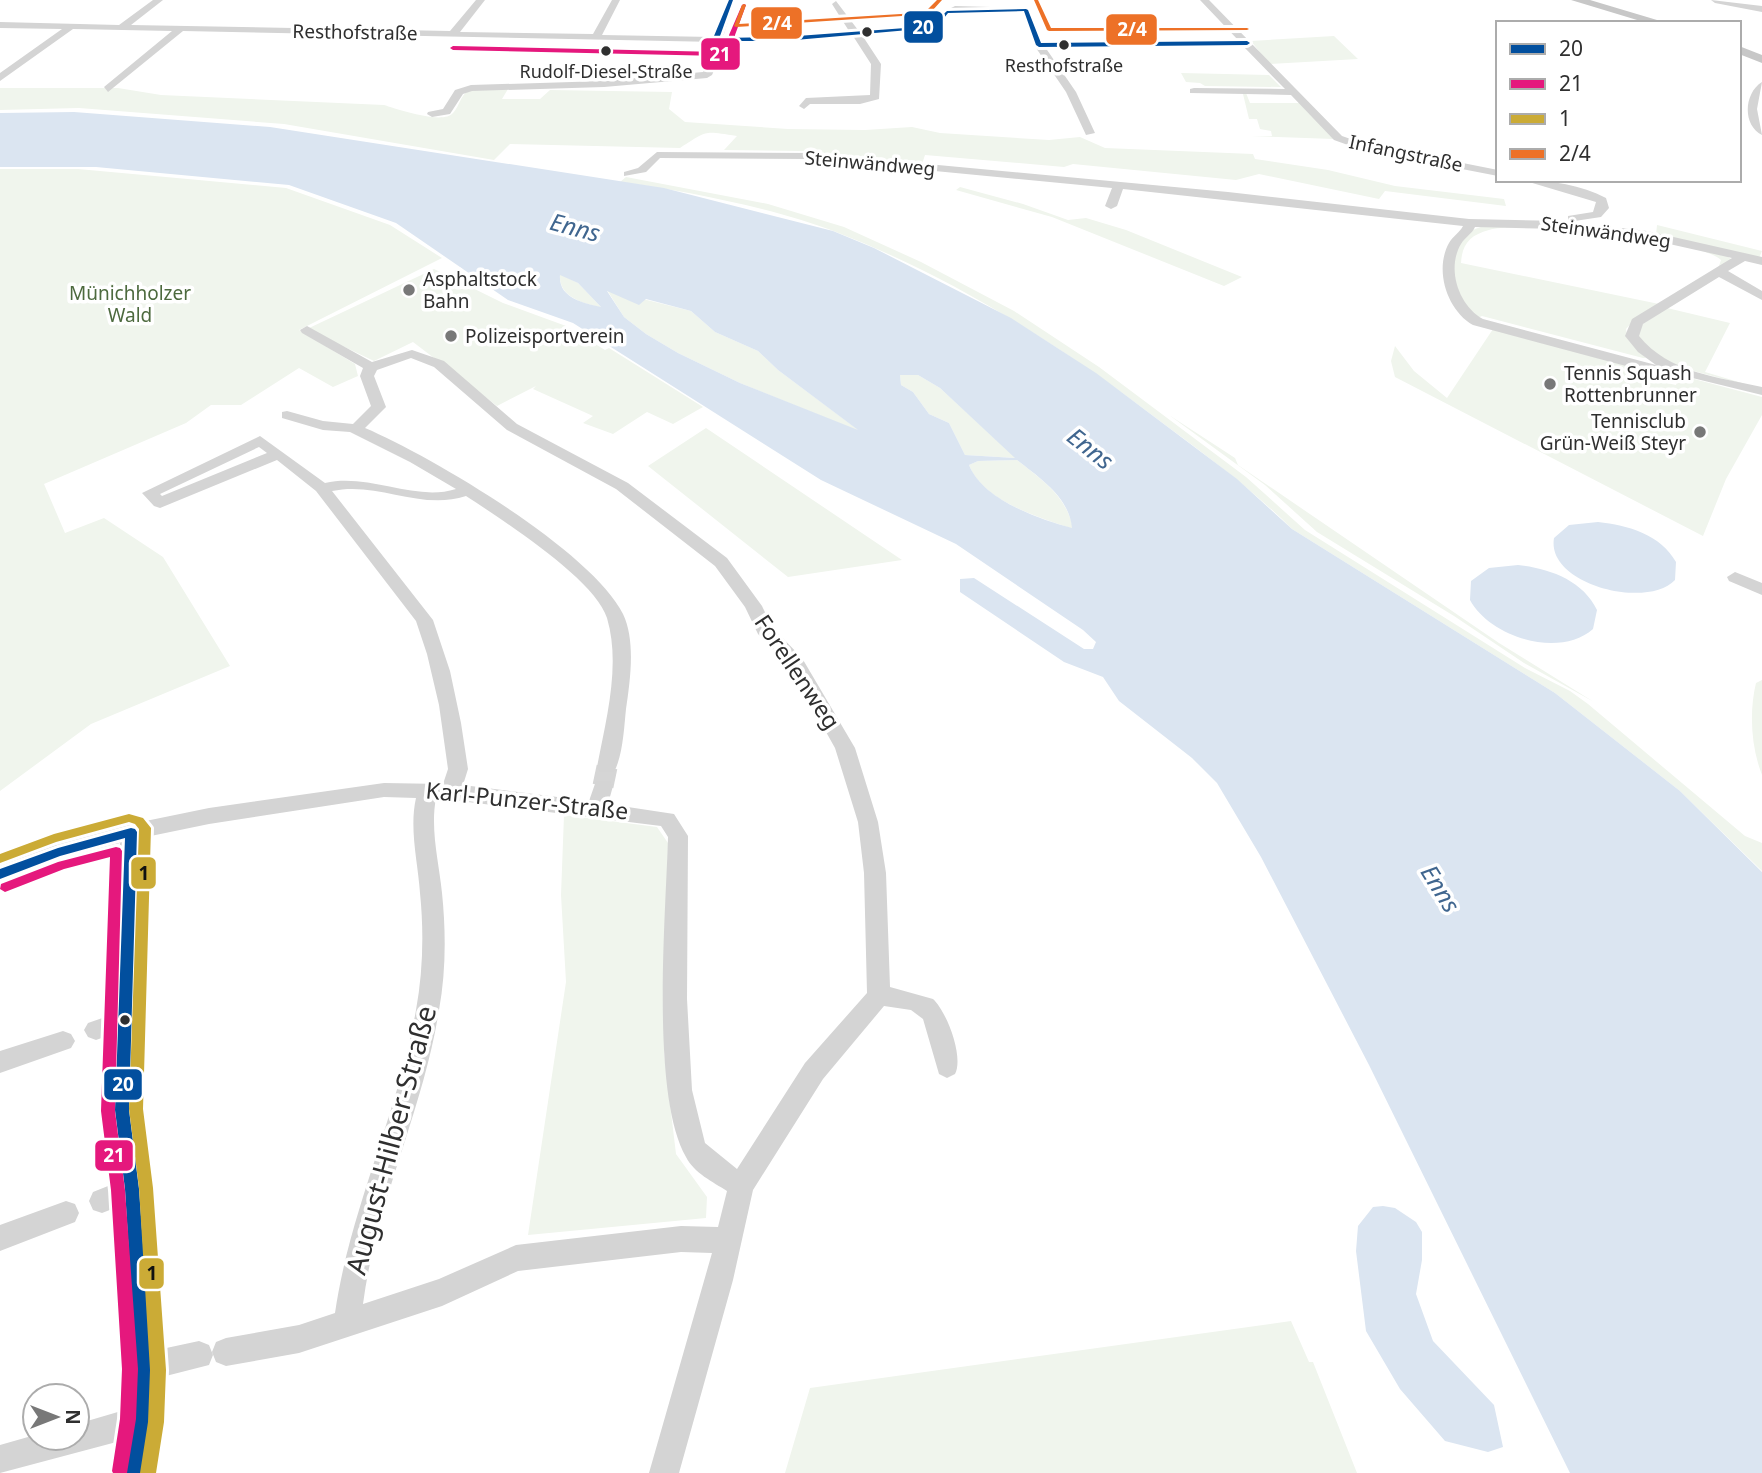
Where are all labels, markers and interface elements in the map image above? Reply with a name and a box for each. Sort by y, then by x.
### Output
line badge: 2/4 [750,6,803,40]
text: 2/4 [762,10,792,36]
line badge: 20 [903,10,944,44]
line badge: 2/4 [1105,13,1158,46]
text: 20 [912,14,934,40]
text: 2/4 [1117,16,1147,42]
street label: Resthofstraße [292,18,418,46]
legend [1496,21,1741,182]
unlabelled marker [860,25,874,39]
text: 20 [1559,34,1583,62]
line badge: 21 [700,37,741,71]
marker: Resthofstraße [1057,38,1071,52]
text: 21 [709,41,731,67]
marker: Rudolf-Diesel-Straße [599,44,613,58]
place label: Resthofstraße [1005,53,1123,77]
place label: Rudolf-Diesel-Straße [519,59,693,83]
text: 21 [1559,69,1583,97]
text: 1 [1559,104,1571,132]
street label: Infangstraße [1347,128,1465,178]
text: 2/4 [1559,139,1591,167]
street label: Steinwändweg [804,144,936,182]
water label: Enns [547,204,604,249]
street label: Steinwändweg [1539,210,1673,254]
place label: Asphaltstock Bahn [423,266,537,314]
park label: Münichholzer Wald [69,280,191,328]
marker: Asphaltstock Bahn [401,282,417,298]
place label: Polizeisportverein [465,323,625,349]
marker: Polizeisportverein [443,328,459,344]
place label: Tennis Squash Rottenbrunner [1564,360,1697,408]
marker: Tennis Squash Rottenbrunner [1542,376,1558,392]
place label: Tennisclub Grün-Weiß Steyr [1540,408,1686,456]
water label: Enns [1061,419,1121,476]
marker: Tennisclub Grün-Weiß Steyr [1692,424,1708,440]
street label: Forellenweg [748,608,848,735]
street label: Karl-Punzer-Straße [424,773,630,827]
line badge: 1 [130,856,157,890]
water label: Enns [1414,858,1469,918]
text: 1 [139,860,149,886]
street label: August-Hilber-Straße [336,1001,444,1278]
unlabelled marker [118,1013,132,1027]
line badge: 20 [103,1068,143,1101]
text: 20 [112,1071,134,1097]
line badge: 21 [94,1139,134,1172]
text: 21 [103,1142,125,1168]
line badge: 1 [138,1257,165,1290]
text: 1 [147,1260,157,1286]
north arrow [21,1382,91,1452]
text: N [60,1409,86,1425]

